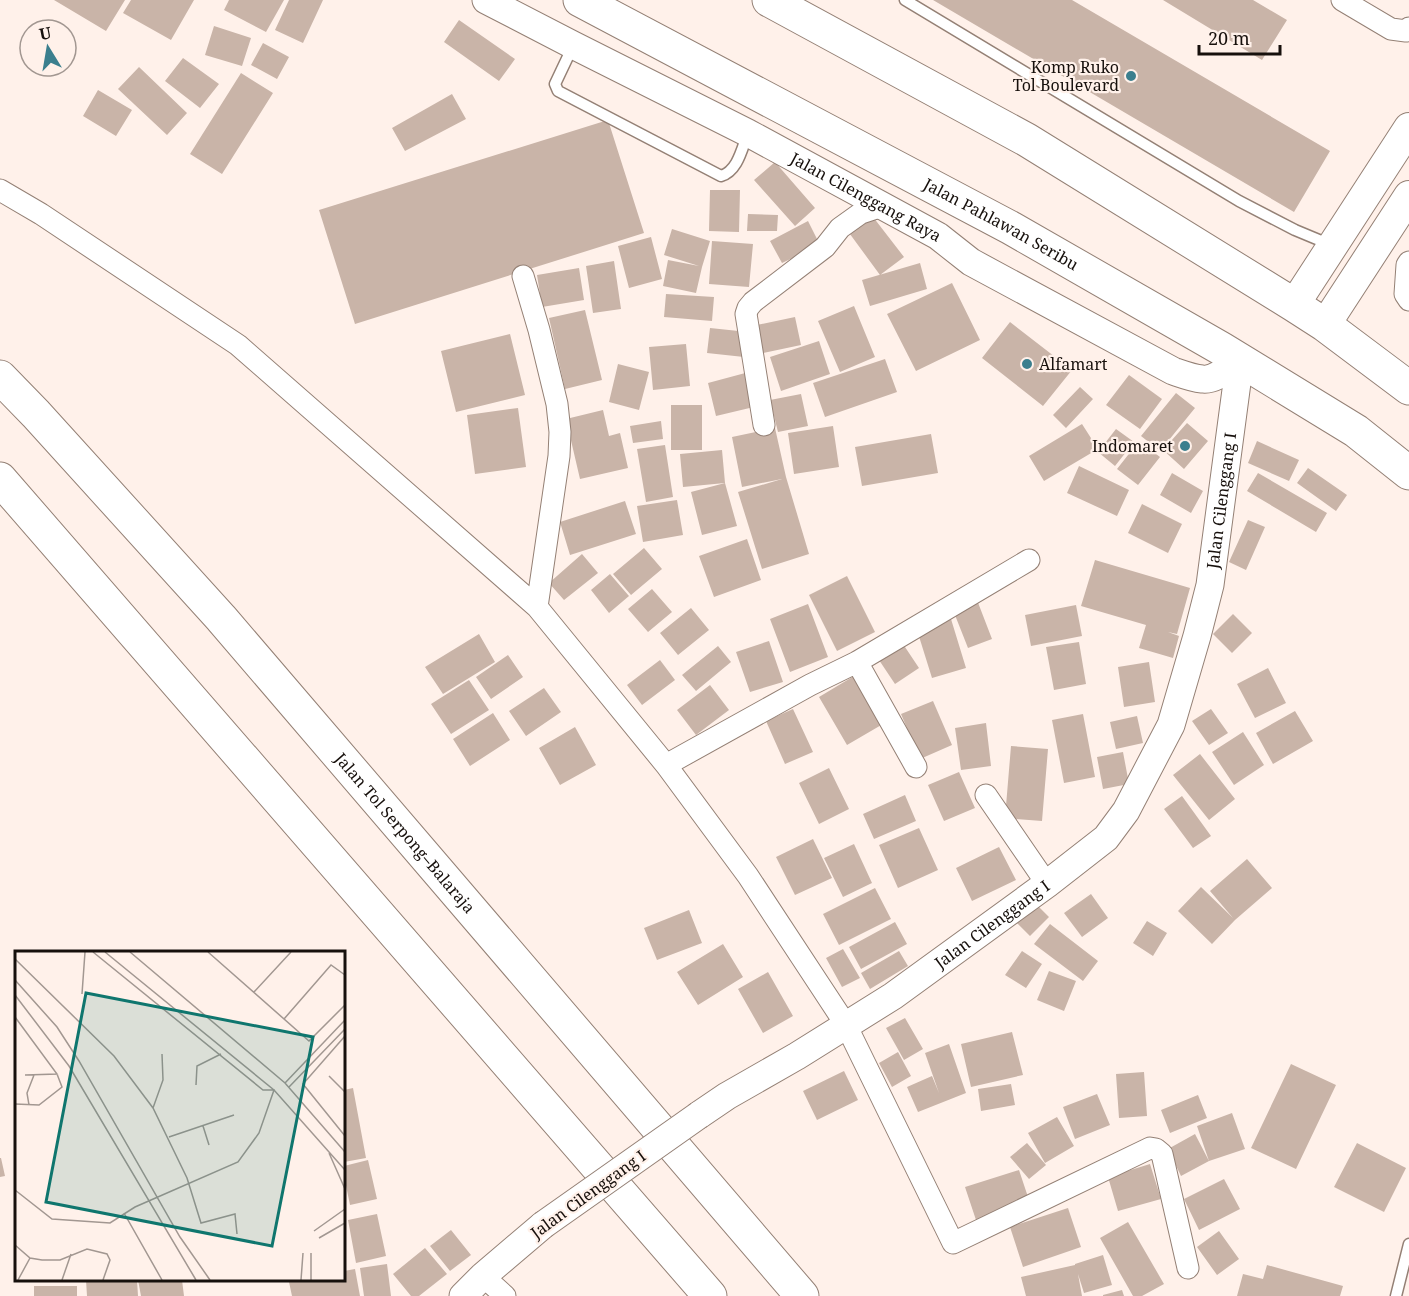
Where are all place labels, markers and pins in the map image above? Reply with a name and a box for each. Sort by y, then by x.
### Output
place label: Komp Ruko Tol Boulevard [1013,56,1119,96]
marker: Komp Ruko Tol Boulevard [1124,69,1138,83]
place label: Alfamart [1039,353,1108,375]
marker: Alfamart [1020,357,1034,371]
place label: Indomaret [1092,435,1173,457]
marker: Indomaret [1178,439,1192,453]

